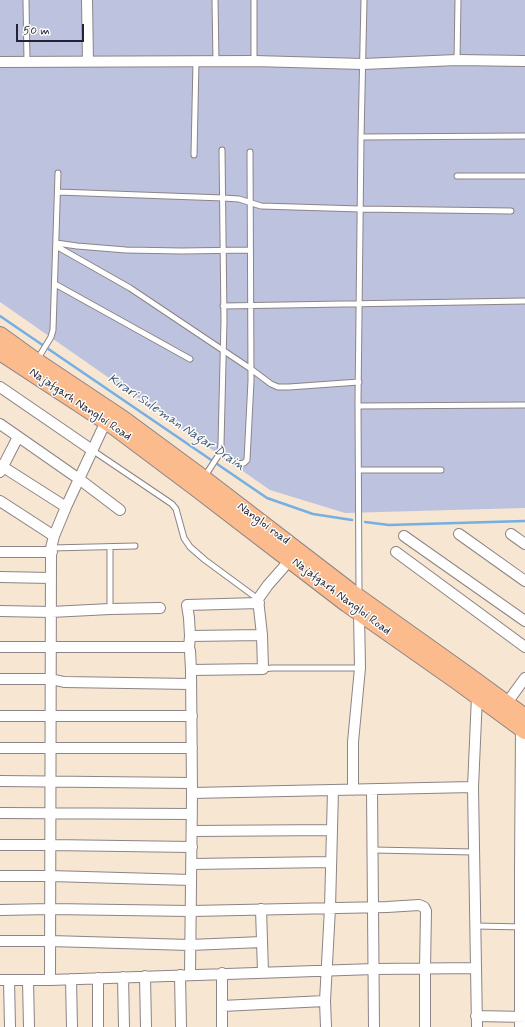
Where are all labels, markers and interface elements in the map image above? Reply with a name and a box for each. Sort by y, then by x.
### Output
scale bar [18,16,86,42]
text: 50 m [23,23,50,39]
street label: Najafgarh Nangloi Road [26,365,134,445]
water label: Kirari Suleman Nagar Drain [104,371,248,475]
street label: Nangloi road [234,500,292,548]
street label: Najafgarh Nangloi Road [289,555,393,639]

